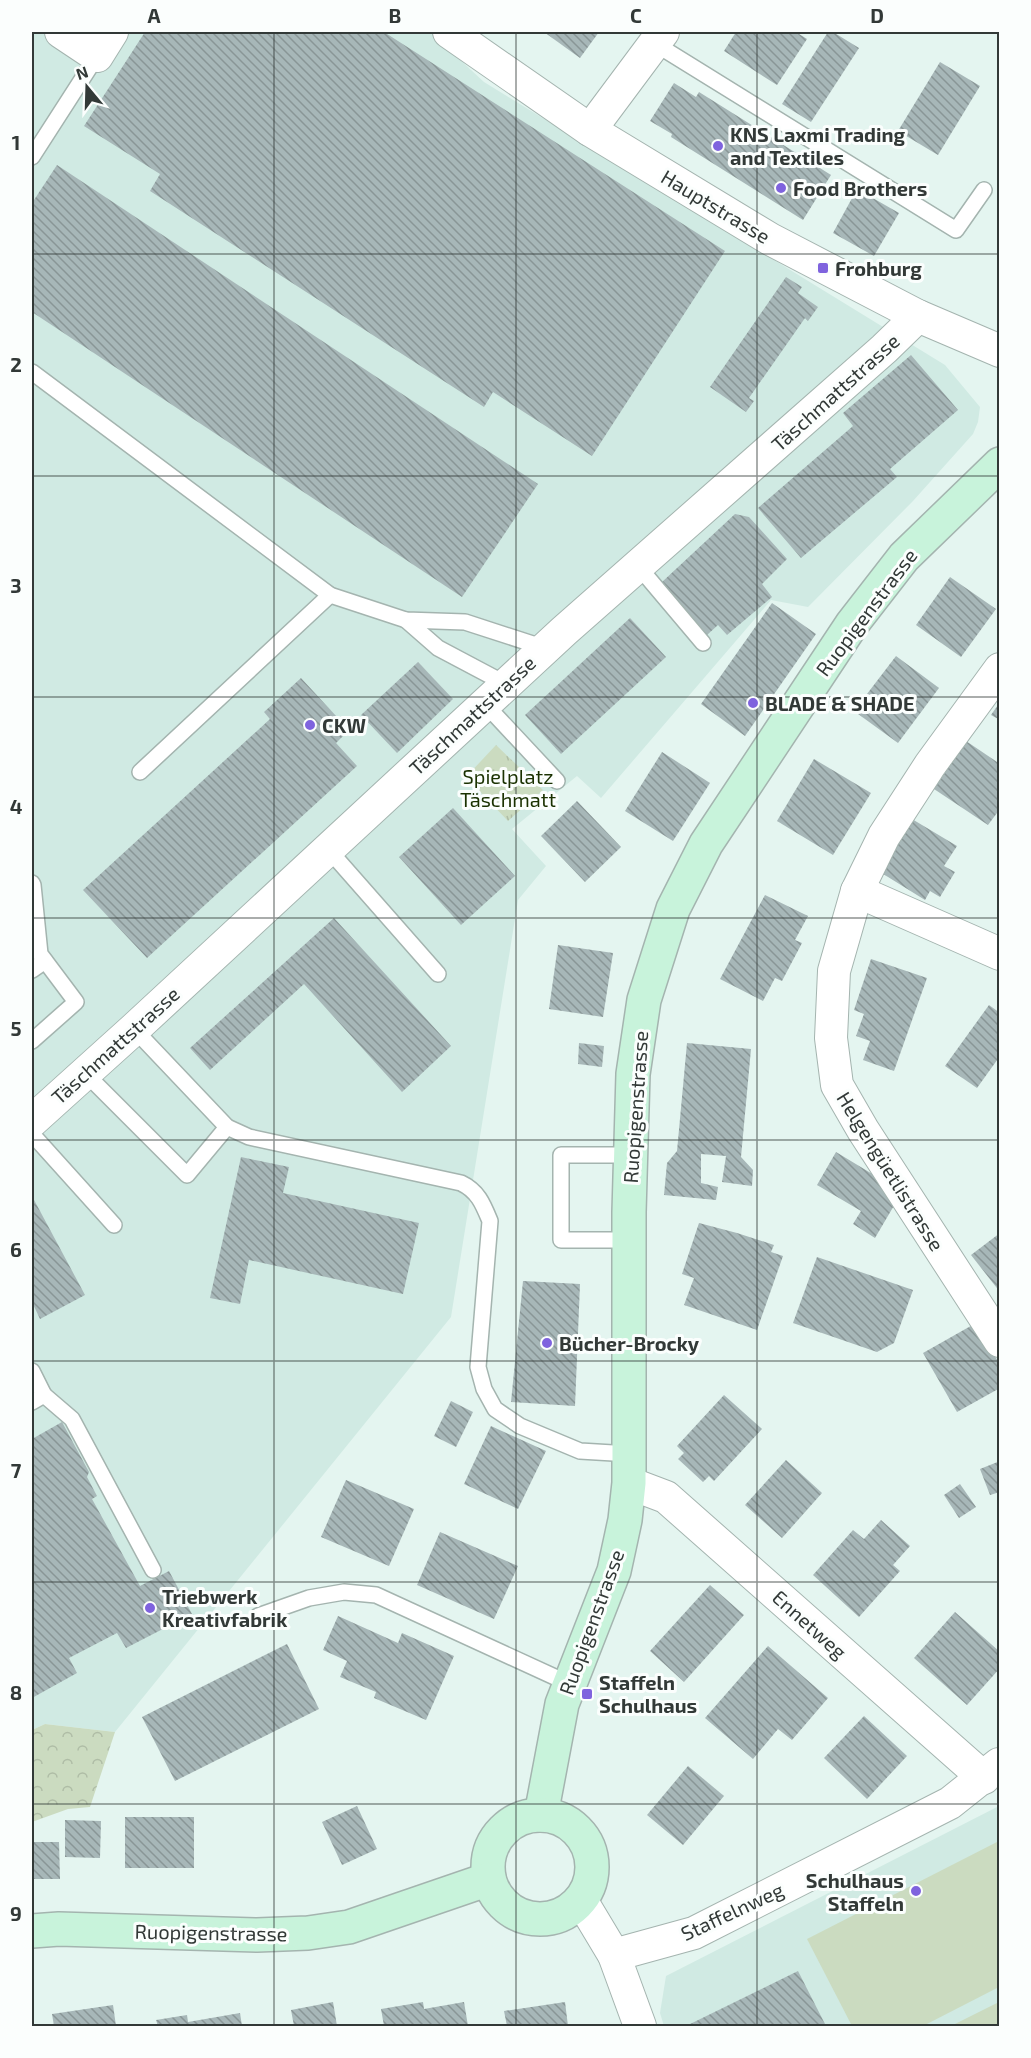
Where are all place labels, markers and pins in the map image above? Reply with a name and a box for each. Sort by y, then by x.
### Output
place label: KNS Laxmi Trading and Textiles [730,122,906,169]
marker: KNS Laxmi Trading and Textiles [711,139,725,153]
place label: Food Brothers [793,176,927,200]
marker: Food Brothers [774,181,788,195]
place label: Frohburg [835,256,922,280]
marker: Frohburg [816,261,830,275]
place label: BLADE & SHADE [765,691,915,715]
marker: BLADE & SHADE [746,696,760,710]
place label: CKW [322,713,366,737]
marker: CKW [303,718,317,732]
place label: Bücher-Brocky [559,1331,700,1356]
marker: Bücher-Brocky [540,1336,554,1350]
place label: Triebwerk Kreativfabrik [162,1584,288,1631]
marker: Triebwerk Kreativfabrik [143,1601,157,1615]
place label: Staffeln Schulhaus [599,1670,697,1717]
marker: Staffeln Schulhaus [580,1687,594,1701]
place label: Schulhaus Staffeln [806,1868,904,1915]
marker: Schulhaus Staffeln [909,1884,923,1898]

